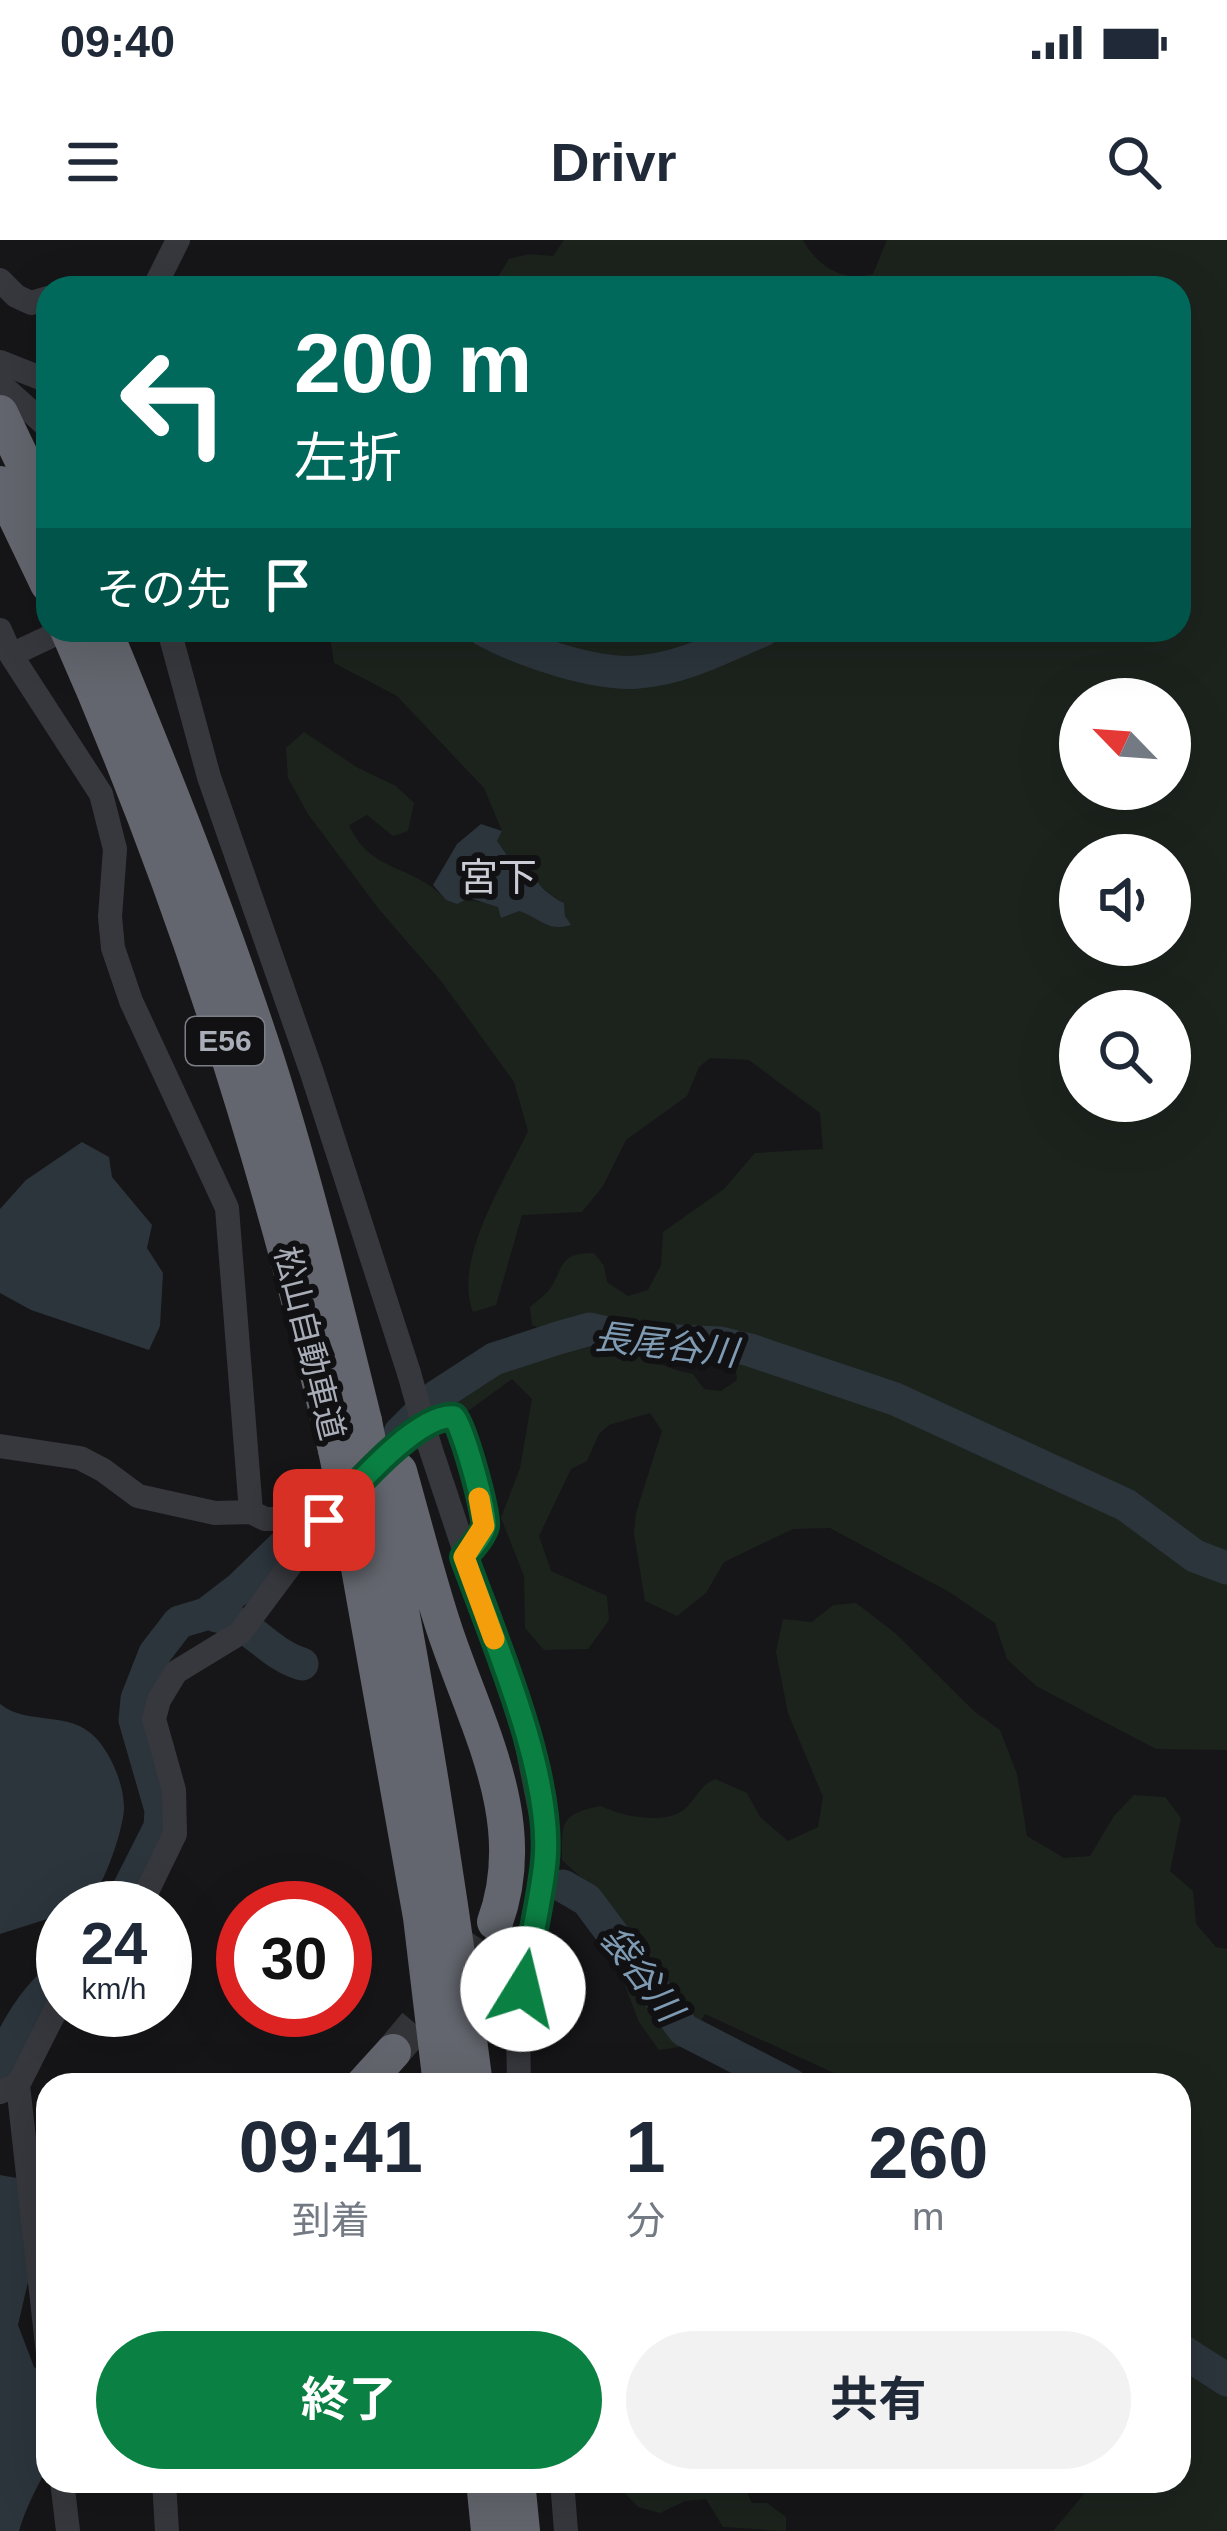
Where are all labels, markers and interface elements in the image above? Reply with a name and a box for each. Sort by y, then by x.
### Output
text: 09:40 [60,16,175,67]
icon: menu [60,129,126,195]
icon: search [1101,129,1167,195]
text: Drivr [550,132,677,192]
text: 200 m [294,316,532,410]
icon: left [96,324,252,480]
text: 左折 [294,428,402,488]
icon: arrive [255,552,321,618]
text: その先 [96,564,231,615]
north arrow [1059,678,1191,810]
map controls [1059,678,1191,1122]
button: sound [1059,834,1191,966]
district label: 宮下 [459,856,537,899]
button: search [1059,990,1191,1122]
road number: E56 [186,1017,264,1065]
street label: 松山自動車道 [268,1243,351,1444]
water label: 長尾谷川 [592,1315,744,1374]
pin [273,1469,375,1571]
icon: arrive [291,1487,357,1553]
speed limit sign: 30 [216,1881,372,2037]
text: 24 [81,1910,147,1977]
water label: 袋谷川 [593,1918,693,2032]
position arrow [460,1926,586,2052]
text: km/h [81,1972,147,2005]
text: 09:41 [239,2107,423,2187]
text: 1 [625,2107,666,2187]
text: 260 [868,2113,988,2193]
text: m [912,2195,944,2238]
text: 到着 [292,2199,370,2242]
text: 分 [626,2199,665,2242]
button: 終了 [96,2331,602,2469]
button: 共有 [626,2331,1131,2469]

